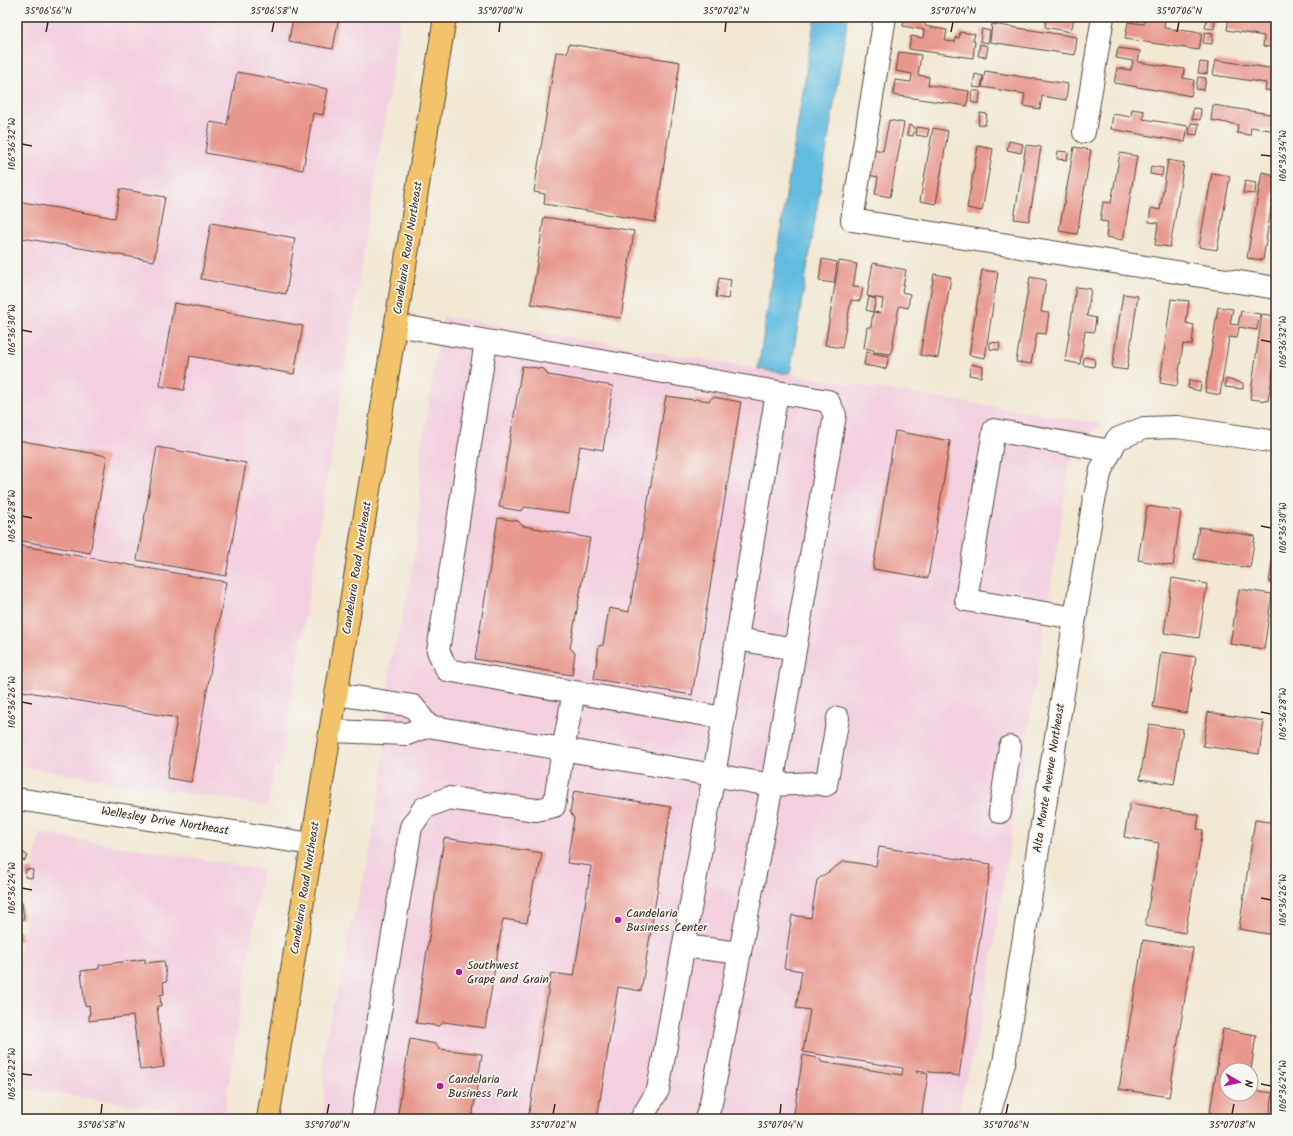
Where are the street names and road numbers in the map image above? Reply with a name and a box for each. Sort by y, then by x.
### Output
street label: Candelaria Road Northeast [388,180,428,316]
street label: Candelaria Road Northeast [337,500,377,636]
street label: Alta Monte Avenue Northeast [1028,702,1070,854]
street label: Wellesley Drive Northeast [100,802,231,841]
street label: Candelaria Road Northeast [285,820,325,956]

